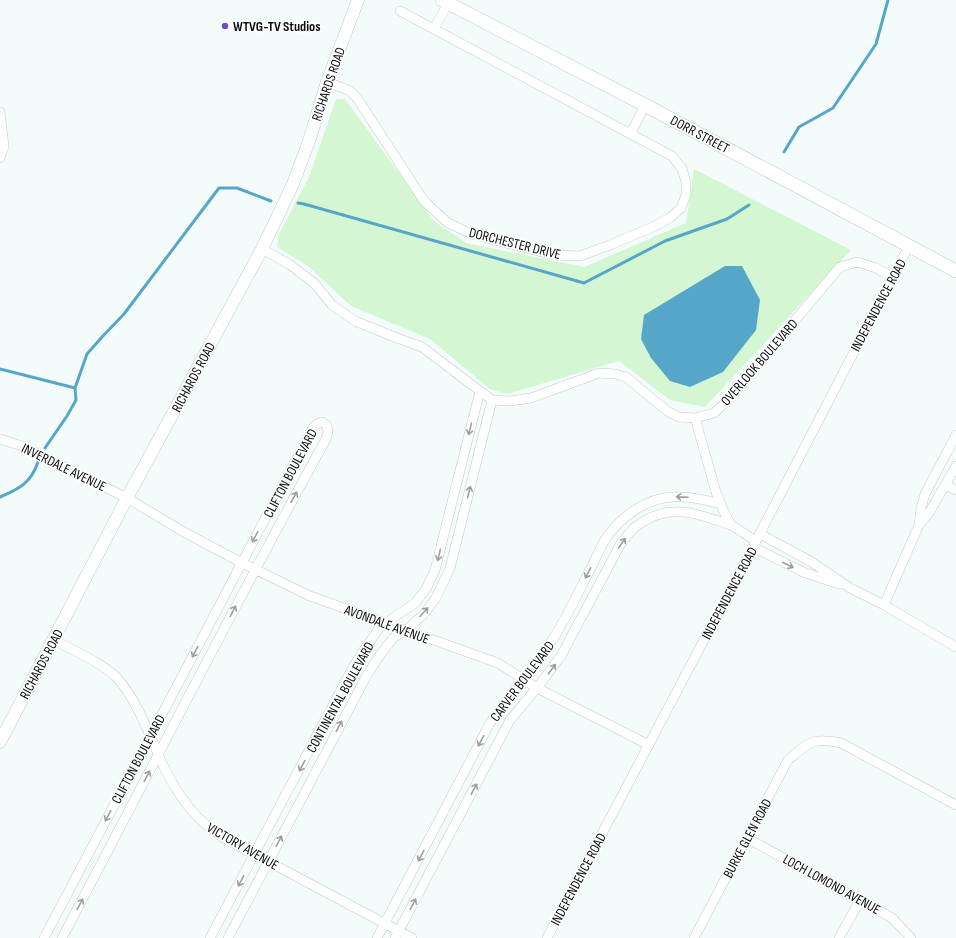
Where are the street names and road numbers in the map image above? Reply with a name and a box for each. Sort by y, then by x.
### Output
street label: RICHARDS ROAD [308,45,349,123]
street label: DORR STREET [667,112,732,157]
street label: DORCHESTER DRIVE [467,224,563,263]
street label: INDEPENDENCE ROAD [847,256,910,354]
street label: OVERLOOK BOULEVARD [717,316,802,409]
street label: RICHARDS ROAD [168,339,219,415]
street label: CLIFTON BOULEVARD [260,426,321,521]
street label: INVERDALE AVENUE [19,440,109,495]
street label: INDEPENDENCE ROAD [698,544,761,642]
street label: AVONDALE AVENUE [341,601,432,648]
street label: RICHARDS ROAD [16,626,67,702]
street label: CARVER BOULEVARD [487,638,558,725]
street label: CONTINENTAL BOULEVARD [303,639,378,756]
street label: CLIFTON BOULEVARD [108,712,169,807]
street label: BURKE GLEN ROAD [719,796,775,881]
street label: VICTORY AVENUE [204,819,282,874]
street label: INDEPENDENCE ROAD [547,830,610,928]
street label: LOCH LOMOND AVENUE [780,851,884,918]

